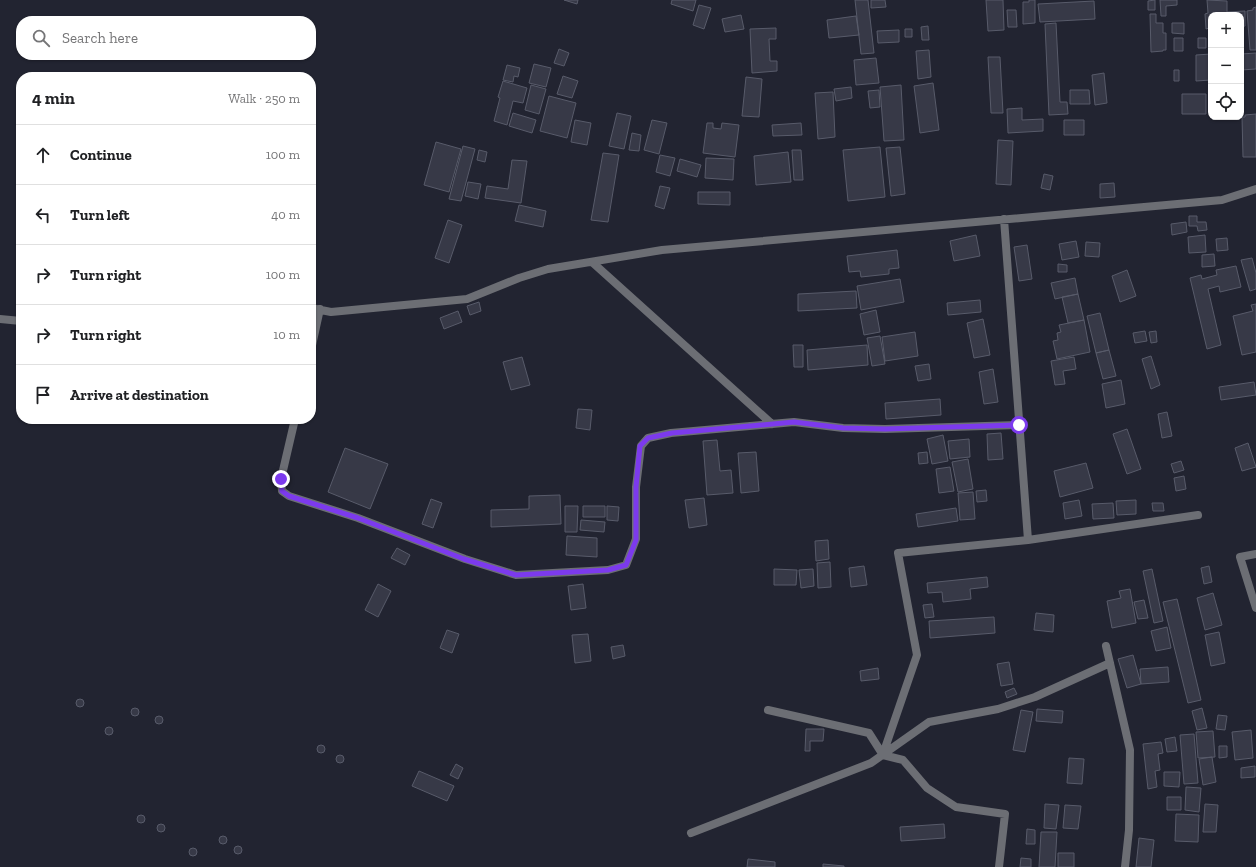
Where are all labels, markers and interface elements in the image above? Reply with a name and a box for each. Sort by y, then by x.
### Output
map controls [1208,12,1244,120]
button: + [1208,12,1244,48]
search box [16,16,316,60]
icon: search [30,27,52,49]
text: Search here [62,29,138,47]
button: − [1208,48,1244,84]
button: locate [1208,84,1244,120]
text: 4 min [32,88,75,108]
text: Walk · 250 m [228,91,300,106]
icon: ahead [32,144,54,166]
text: Continue [70,146,132,164]
text: 100 m [266,147,300,162]
icon: left [32,204,54,226]
text: Turn left [70,206,130,224]
text: 40 m [271,207,300,222]
icon: right [32,264,54,286]
text: Turn right [70,266,141,284]
text: 100 m [266,267,300,282]
icon: right [32,324,54,346]
text: Turn right [70,326,141,344]
text: 10 m [273,327,300,342]
icon: arrive [32,384,54,406]
text: Arrive at destination [70,386,209,404]
route start [1010,416,1028,434]
route end [272,470,290,488]

